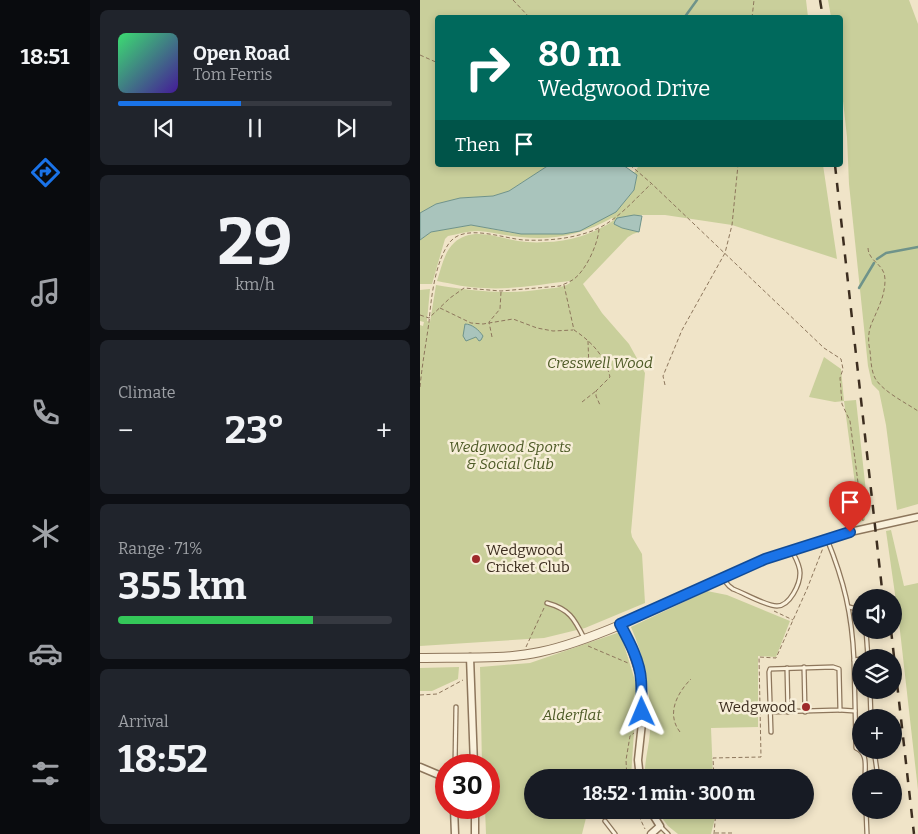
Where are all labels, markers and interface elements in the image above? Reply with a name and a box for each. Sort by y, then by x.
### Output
text: 80 m [538,33,621,75]
icon: right [455,35,520,100]
text: Open Road [193,42,290,65]
text: 18:51 [20,43,70,70]
text: Tom Ferris [193,65,272,84]
text: Wedgwood Drive [538,75,710,102]
icon: previous [150,114,178,142]
icon: pause [241,114,269,142]
icon: next [332,114,360,142]
icon: arrive [510,130,538,158]
text: Then [455,133,500,156]
icon: directions [28,155,63,190]
text: 29 [217,203,293,281]
icon: music [28,275,63,310]
text: km/h [235,275,275,294]
park label: Cresswell Wood [547,354,653,372]
text: Climate [118,383,176,402]
icon: phone [28,395,63,430]
text: 23° [225,407,285,453]
text: − [118,414,133,447]
text: + [376,414,392,447]
park label: Wedgwood Sports & Social Club [449,438,571,473]
pin [829,481,871,532]
icon: arrive [836,488,864,516]
icon: climate [28,516,63,551]
text: Range · 71% [118,539,203,558]
place label: Wedgwood Cricket Club [486,541,570,576]
marker: Wedgwood Cricket Club [470,553,482,565]
text: 355 km [118,563,247,609]
map controls [852,589,902,819]
button: sound [852,589,902,639]
icon: car [28,636,63,671]
button: layers [852,649,902,699]
position arrow [615,685,667,737]
place label: Wedgwood [719,698,796,716]
marker: Wedgwood [800,701,812,713]
park label: Alderflat [541,706,602,724]
button: + [852,709,902,759]
text: Arrival [118,712,169,731]
text: 18:52 [118,736,208,782]
speed limit sign: 30 [435,754,500,819]
icon: filters [28,756,63,791]
button: − [852,769,902,819]
text: 18:52 · 1 min · 300 m [583,782,755,805]

